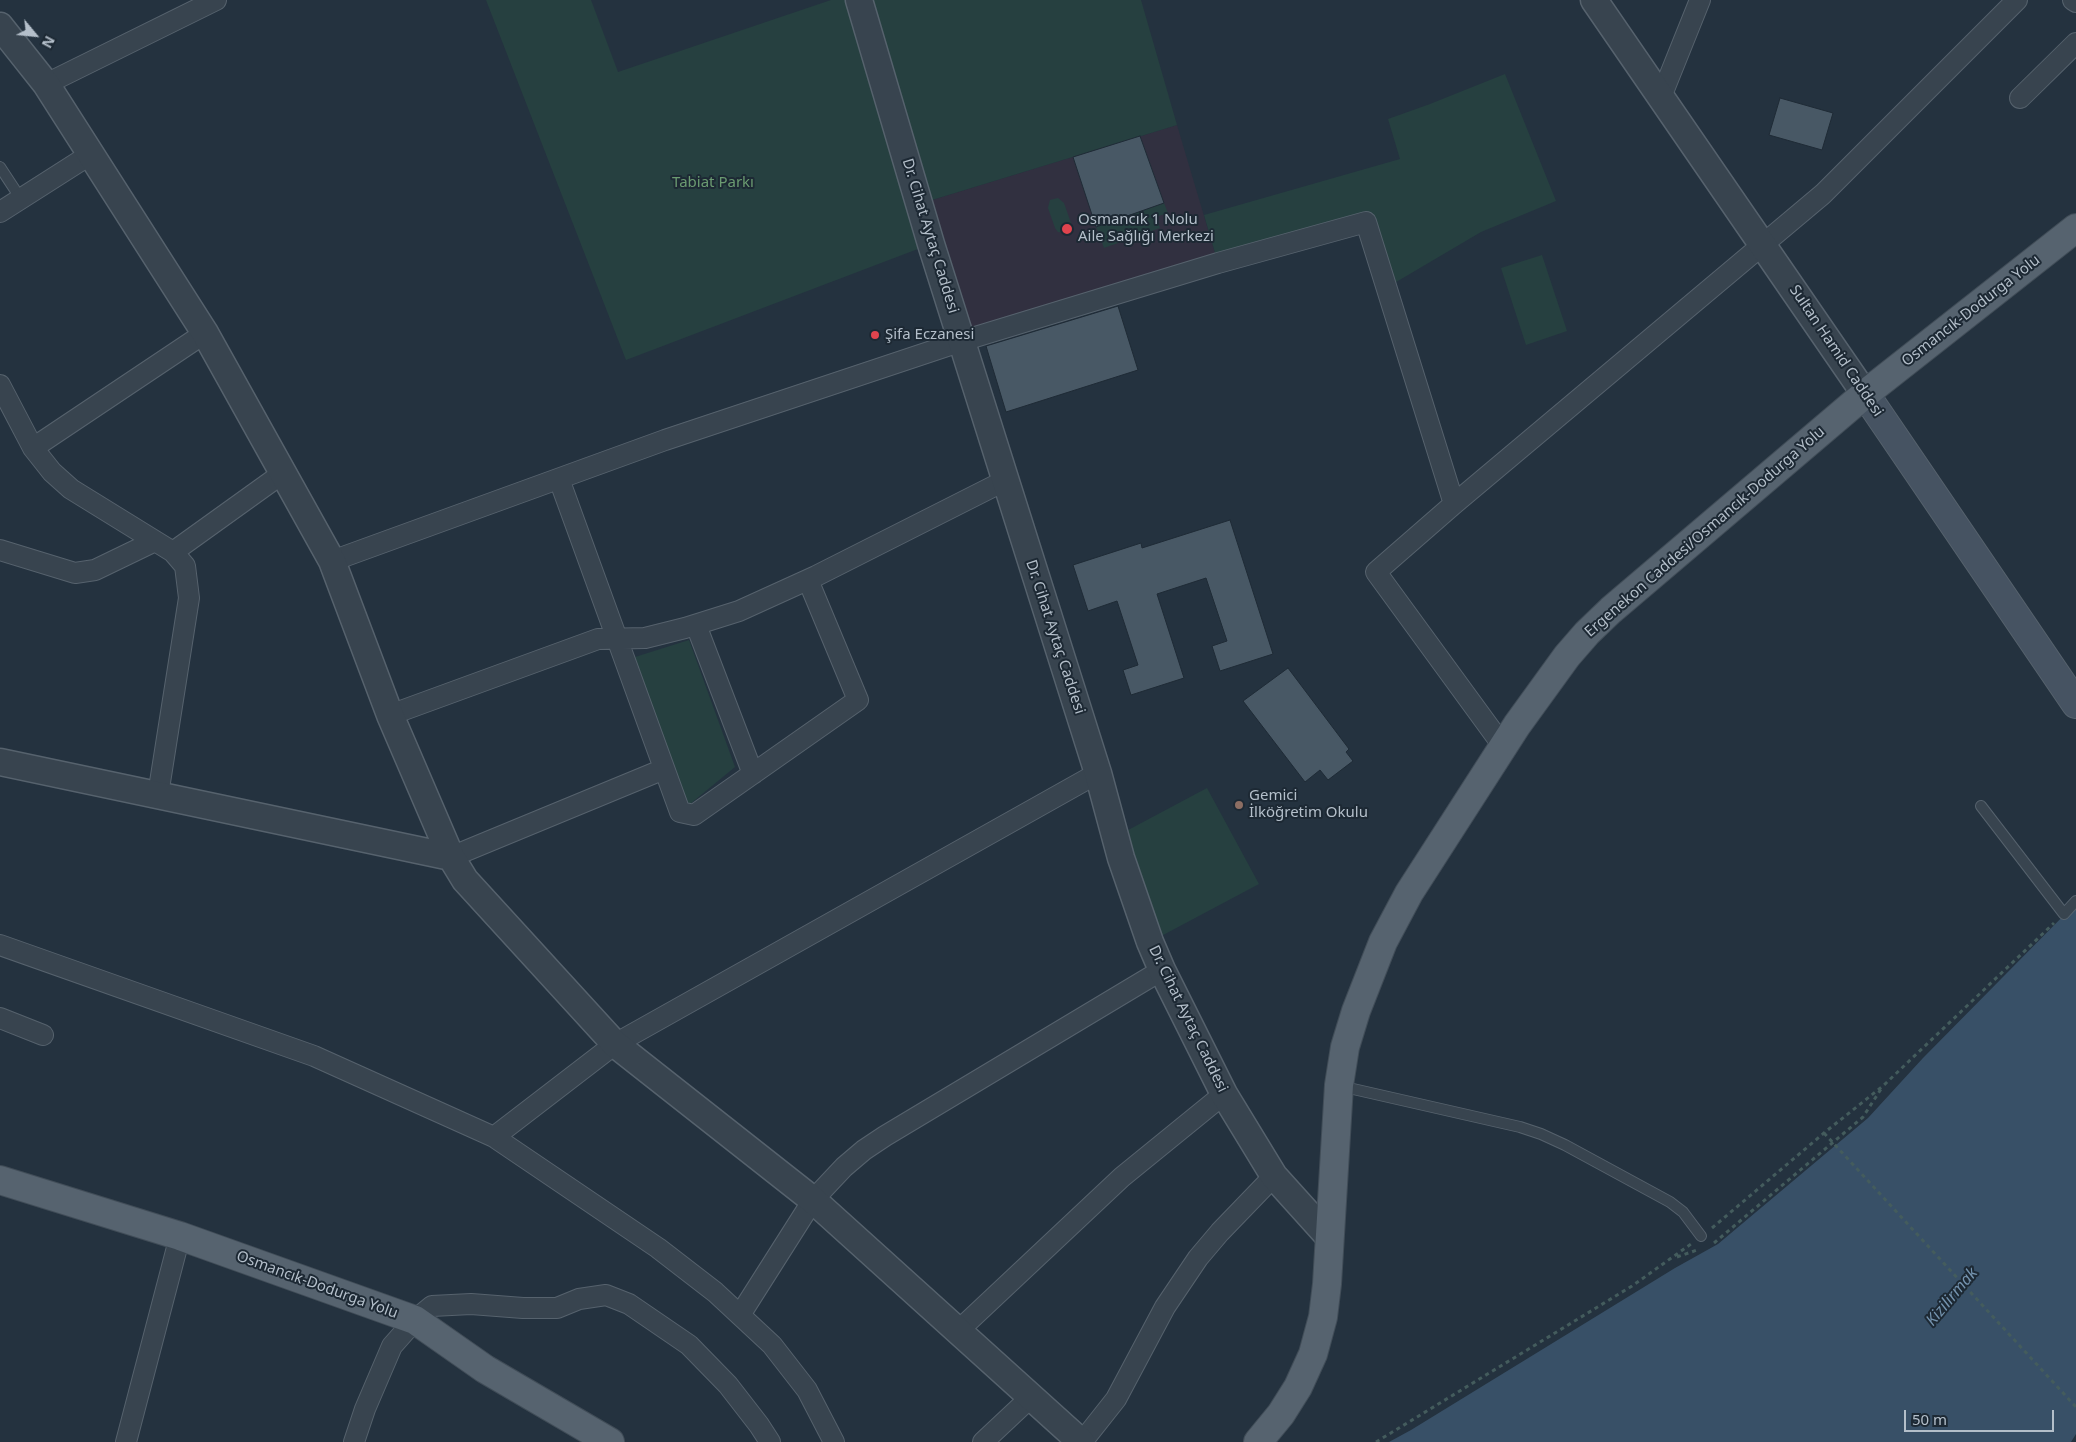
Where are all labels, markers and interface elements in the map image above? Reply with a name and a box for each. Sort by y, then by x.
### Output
north arrow [10,10,60,60]
text: N [38,33,60,52]
street label: Dr. Cihat Aytaç Caddesi [898,156,962,316]
park label: Tabiat Parkı [672,174,754,192]
place label: Osmancık 1 Nolu Aile Sağlığı Merkezi [1078,211,1214,246]
marker: Osmancık 1 Nolu Aile Sağlığı Merkezi [1060,222,1074,236]
street label: Osmancık-Dodurga Yolu [1898,251,2044,371]
street label: Sultan Hamid Caddesi [1785,282,1887,420]
place label: Şifa Eczanesi [885,326,974,344]
marker: Şifa Eczanesi [869,329,881,341]
street label: Ergenekon Caddesi/Osmancık-Dodurga Yolu [1581,423,1829,641]
street label: Dr. Cihat Aytaç Caddesi [1022,558,1088,716]
place label: Gemici İlköğretim Okulu [1249,787,1368,822]
marker: Gemici İlköğretim Okulu [1233,799,1245,811]
street label: Dr. Cihat Aytaç Caddesi [1145,943,1231,1095]
street label: Osmancık-Dodurga Yolu [234,1247,400,1323]
water label: Kizilirmak [1922,1264,1982,1330]
scale bar [1906,1400,2056,1432]
text: 50 m [1912,1409,1947,1429]

